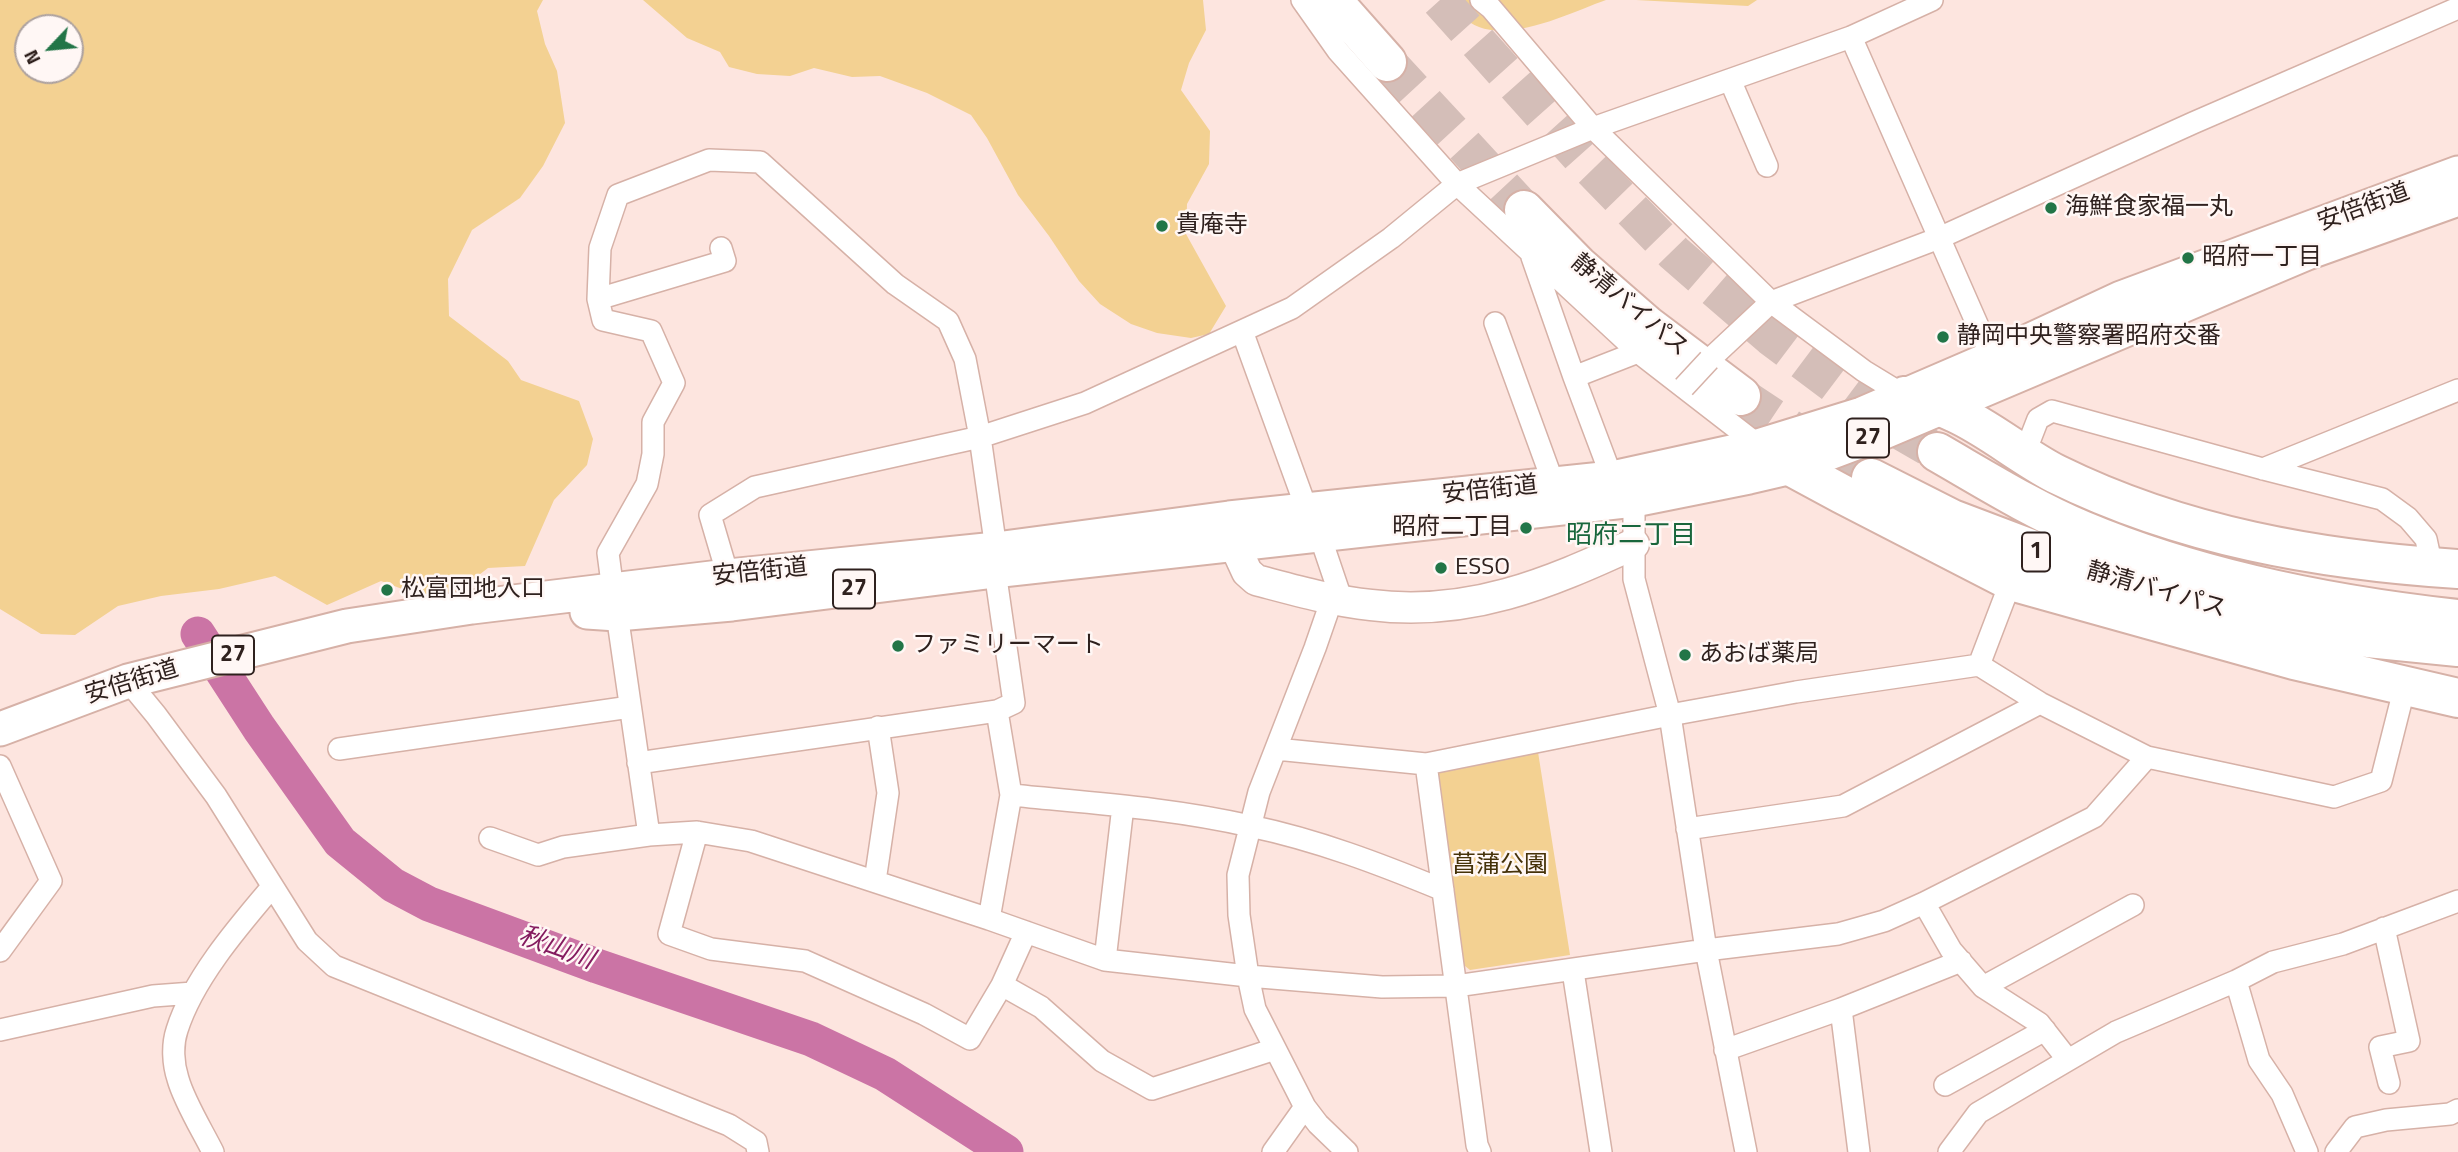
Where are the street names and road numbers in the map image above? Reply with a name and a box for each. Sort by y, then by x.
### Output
street label: 安倍街道 [2314,178,2414,238]
street label: 静清バイパス [1565,249,1693,363]
road number: 27 [1847,418,1889,458]
street label: 安倍街道 [1441,472,1539,510]
road number: 1 [2022,532,2050,572]
street label: 安倍街道 [711,554,809,592]
street label: 静清バイパス [2083,557,2229,625]
road number: 27 [833,569,875,608]
road number: 27 [212,636,254,674]
street label: 安倍街道 [82,655,182,711]

